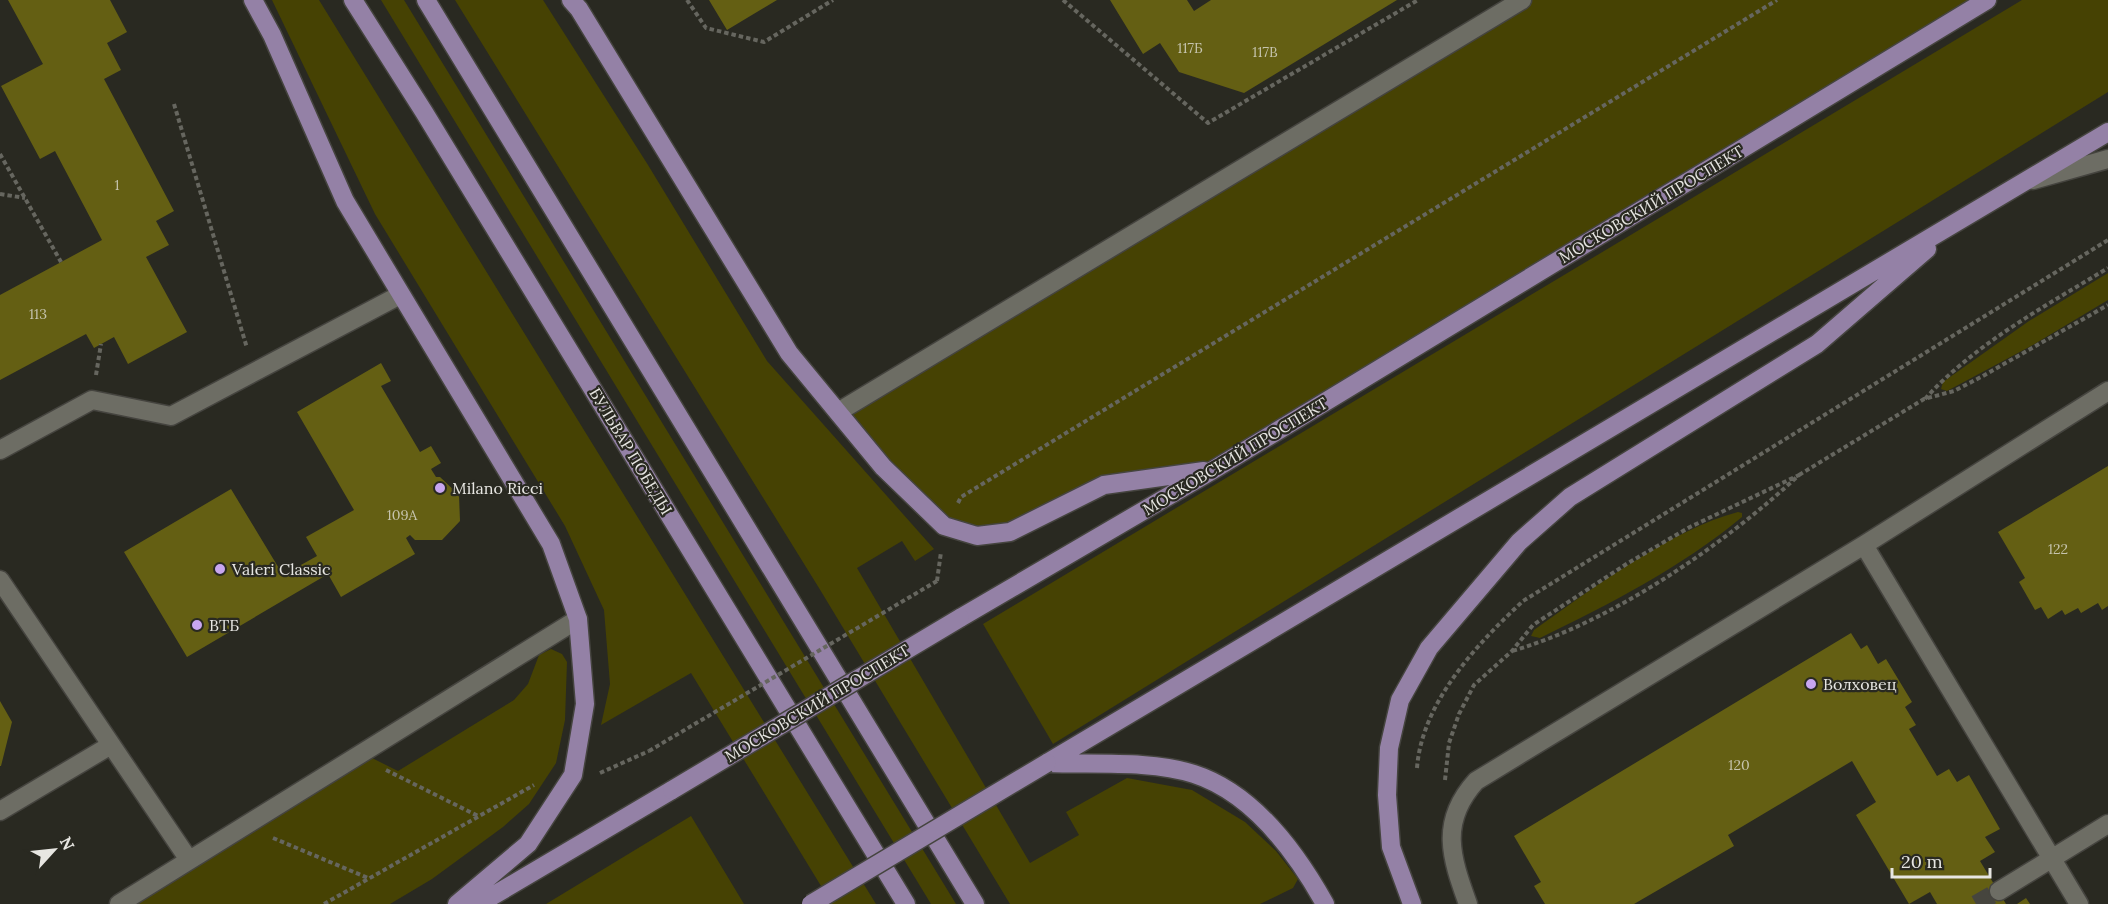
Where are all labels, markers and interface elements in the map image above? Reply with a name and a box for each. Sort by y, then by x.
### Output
house number: 117Б [1177,39,1203,57]
house number: 117В [1252,43,1278,61]
street label: МОСКОВСКИЙ ПРОСПЕКТ [1555,141,1747,267]
house number: 1 [114,176,120,194]
house number: 113 [29,305,47,323]
street label: БУЛЬВАР ПОБЕДЫ [585,384,677,518]
street label: МОСКОВСКИЙ ПРОСПЕКТ [1139,393,1331,519]
place label: Milano Ricci [452,478,543,498]
marker: Milano Ricci [433,481,447,495]
house number: 109А [387,506,418,524]
house number: 122 [2048,540,2068,558]
place label: Valeri Classic [231,559,331,579]
marker: Valeri Classic [213,562,227,576]
place label: ВТБ [209,615,239,635]
marker: ВТБ [190,618,204,632]
street label: МОСКОВСКИЙ ПРОСПЕКТ [721,640,913,766]
place label: Волховец [1823,674,1897,694]
marker: Волховец [1804,677,1818,691]
house number: 120 [1728,756,1750,774]
north arrow [24,820,84,880]
text: N [56,833,79,853]
scale bar [1892,841,1990,879]
text: 20 m [1901,850,1943,873]

